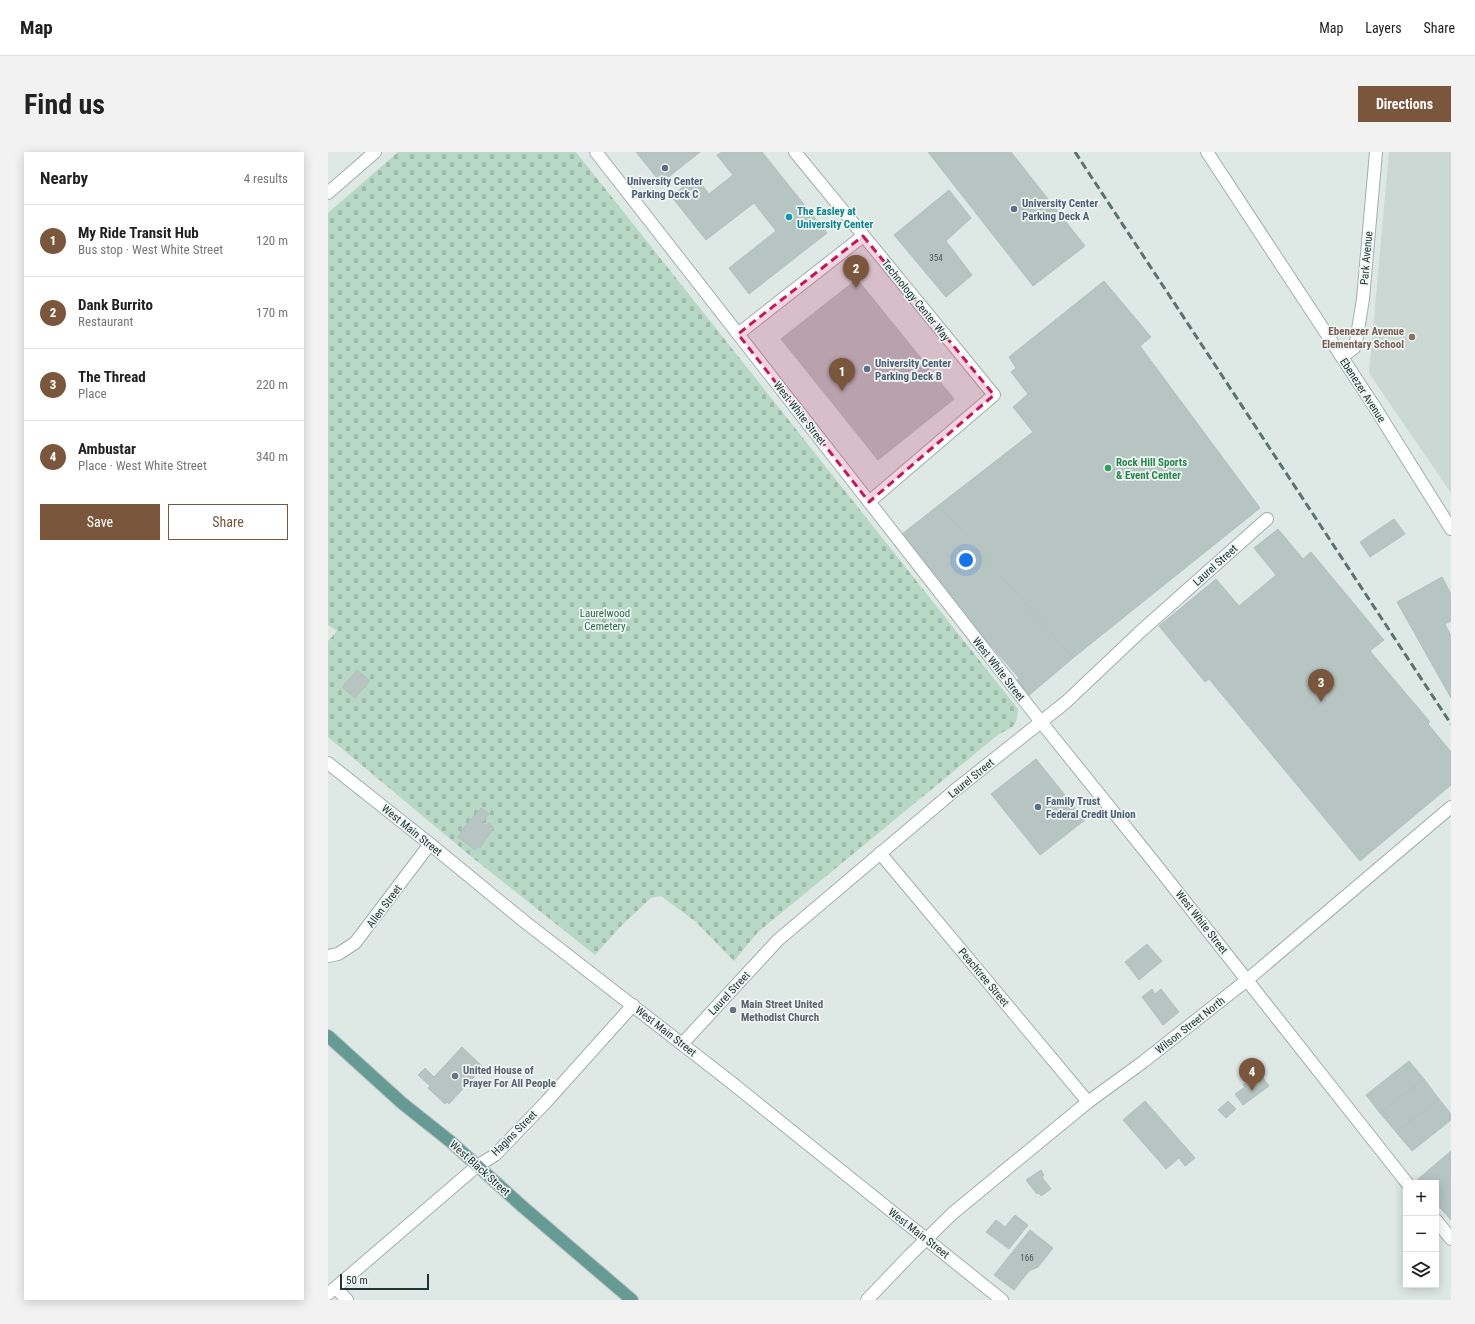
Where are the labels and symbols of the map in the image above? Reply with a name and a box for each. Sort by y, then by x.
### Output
marker: University Center Parking Deck C [660,163,670,173]
place label: University Center Parking Deck C [627,175,703,201]
place label: University Center Parking Deck A [1022,197,1098,223]
marker: University Center Parking Deck A [1009,204,1019,214]
place label: The Easley at University Center [797,205,873,231]
marker: The Easley at University Center [784,212,794,222]
street label: Park Avenue [1358,231,1375,285]
house number: 354 [929,253,943,263]
pin: 2 [843,255,869,288]
street label: Technology Center Way [879,257,953,344]
place label: Ebenezer Avenue Elementary School [1322,325,1404,351]
marker: Ebenezer Avenue Elementary School [1407,332,1417,342]
street label: Ebenezer Avenue [1337,356,1388,425]
place label: University Center Parking Deck B [875,357,951,383]
pin: 1 [829,358,855,391]
marker: University Center Parking Deck B [862,364,872,374]
street label: West White Street [771,379,828,448]
place label: Rock Hill Sports & Event Center [1116,456,1187,482]
marker: Rock Hill Sports & Event Center [1103,463,1113,473]
street label: Laurel Street [1191,542,1240,589]
your location [956,550,976,570]
park label: Laurelwood Cemetery [580,607,630,633]
street label: West White Street [970,635,1027,704]
pin: 3 [1308,669,1334,702]
street label: Laurel Street [946,756,997,801]
place label: Family Trust Federal Credit Union [1046,795,1136,821]
street label: West Main Street [379,802,444,859]
marker: Family Trust Federal Credit Union [1033,802,1043,812]
street label: Allen Street [364,882,405,930]
street label: West White Street [1173,888,1230,957]
street label: Peachtree Street [956,946,1012,1009]
street label: Laurel Street [706,969,753,1018]
street label: Wilson Street North [1153,994,1228,1057]
place label: Main Street United Methodist Church [741,998,823,1024]
street label: West Main Street [633,1004,699,1059]
marker: Main Street United Methodist Church [728,1005,738,1015]
pin: 4 [1239,1058,1265,1091]
place label: United House of Prayer For All People [463,1064,556,1090]
marker: United House of Prayer For All People [450,1071,460,1081]
street label: Hagins Street [489,1108,540,1159]
street label: West Black Street [447,1138,512,1199]
street label: West Main Street [886,1206,952,1261]
house number: 166 [1020,1253,1034,1263]
scale bar [340,1272,429,1291]

